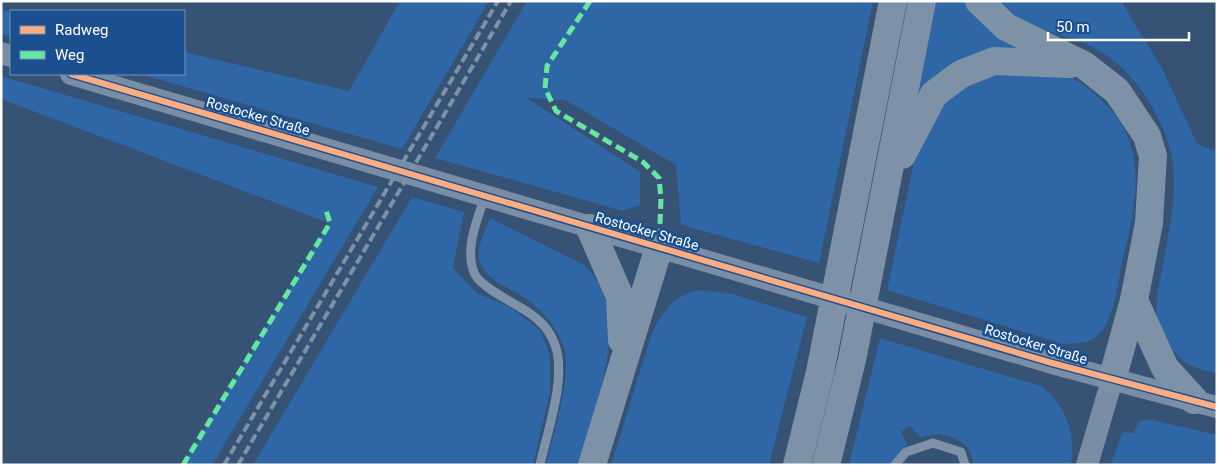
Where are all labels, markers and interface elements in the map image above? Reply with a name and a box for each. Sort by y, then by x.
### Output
legend [10,10,185,75]
scale bar [1048,10,1189,42]
text: 50 m [1056,18,1090,36]
text: Radweg [55,21,109,39]
text: Weg [55,46,84,64]
street label: Rostocker Straße [204,94,312,138]
street label: Rostocker Straße [593,209,701,253]
street label: Rostocker Straße [983,321,1089,367]

